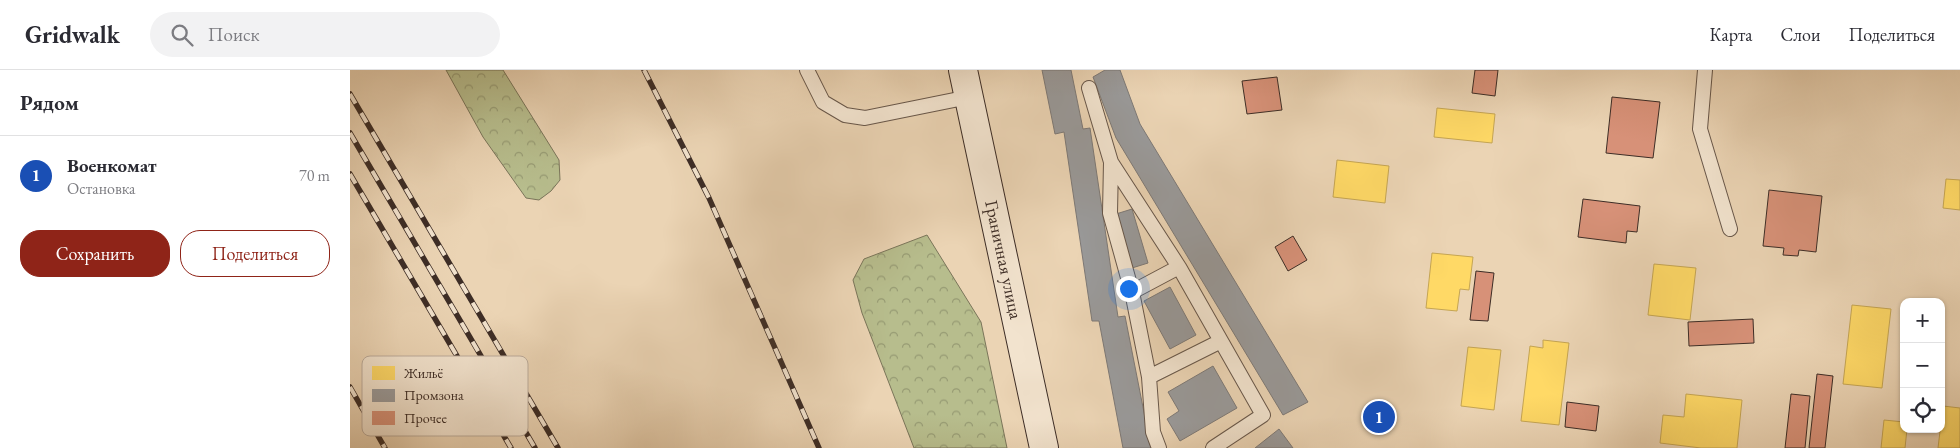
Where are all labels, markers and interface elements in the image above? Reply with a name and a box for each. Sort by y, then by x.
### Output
search box [150,12,500,57]
text: Gridwalk [25,19,120,50]
icon: search [168,21,196,49]
text: Поиск [208,22,260,47]
text: Карта [1710,23,1753,46]
text: Слои [1781,23,1820,46]
text: Поделиться [1848,23,1935,46]
text: Рядом [20,89,79,116]
text: Военкомат [67,153,157,178]
text: 1 [32,165,40,186]
text: 70 m [299,165,330,186]
text: Остановка [67,178,136,199]
street label: Граничная улица [980,198,1028,322]
button: Сохранить [20,230,170,277]
button: Поделиться [180,230,330,277]
your location [1116,276,1142,302]
map controls [1900,298,1945,433]
button: + [1900,298,1945,343]
button: − [1900,343,1945,388]
legend [362,356,528,436]
text: Жильё [403,364,444,382]
text: Промзона [404,386,464,404]
button: locate [1900,388,1945,433]
pin: 1 [1363,398,1395,436]
text: Прочее [404,409,447,427]

